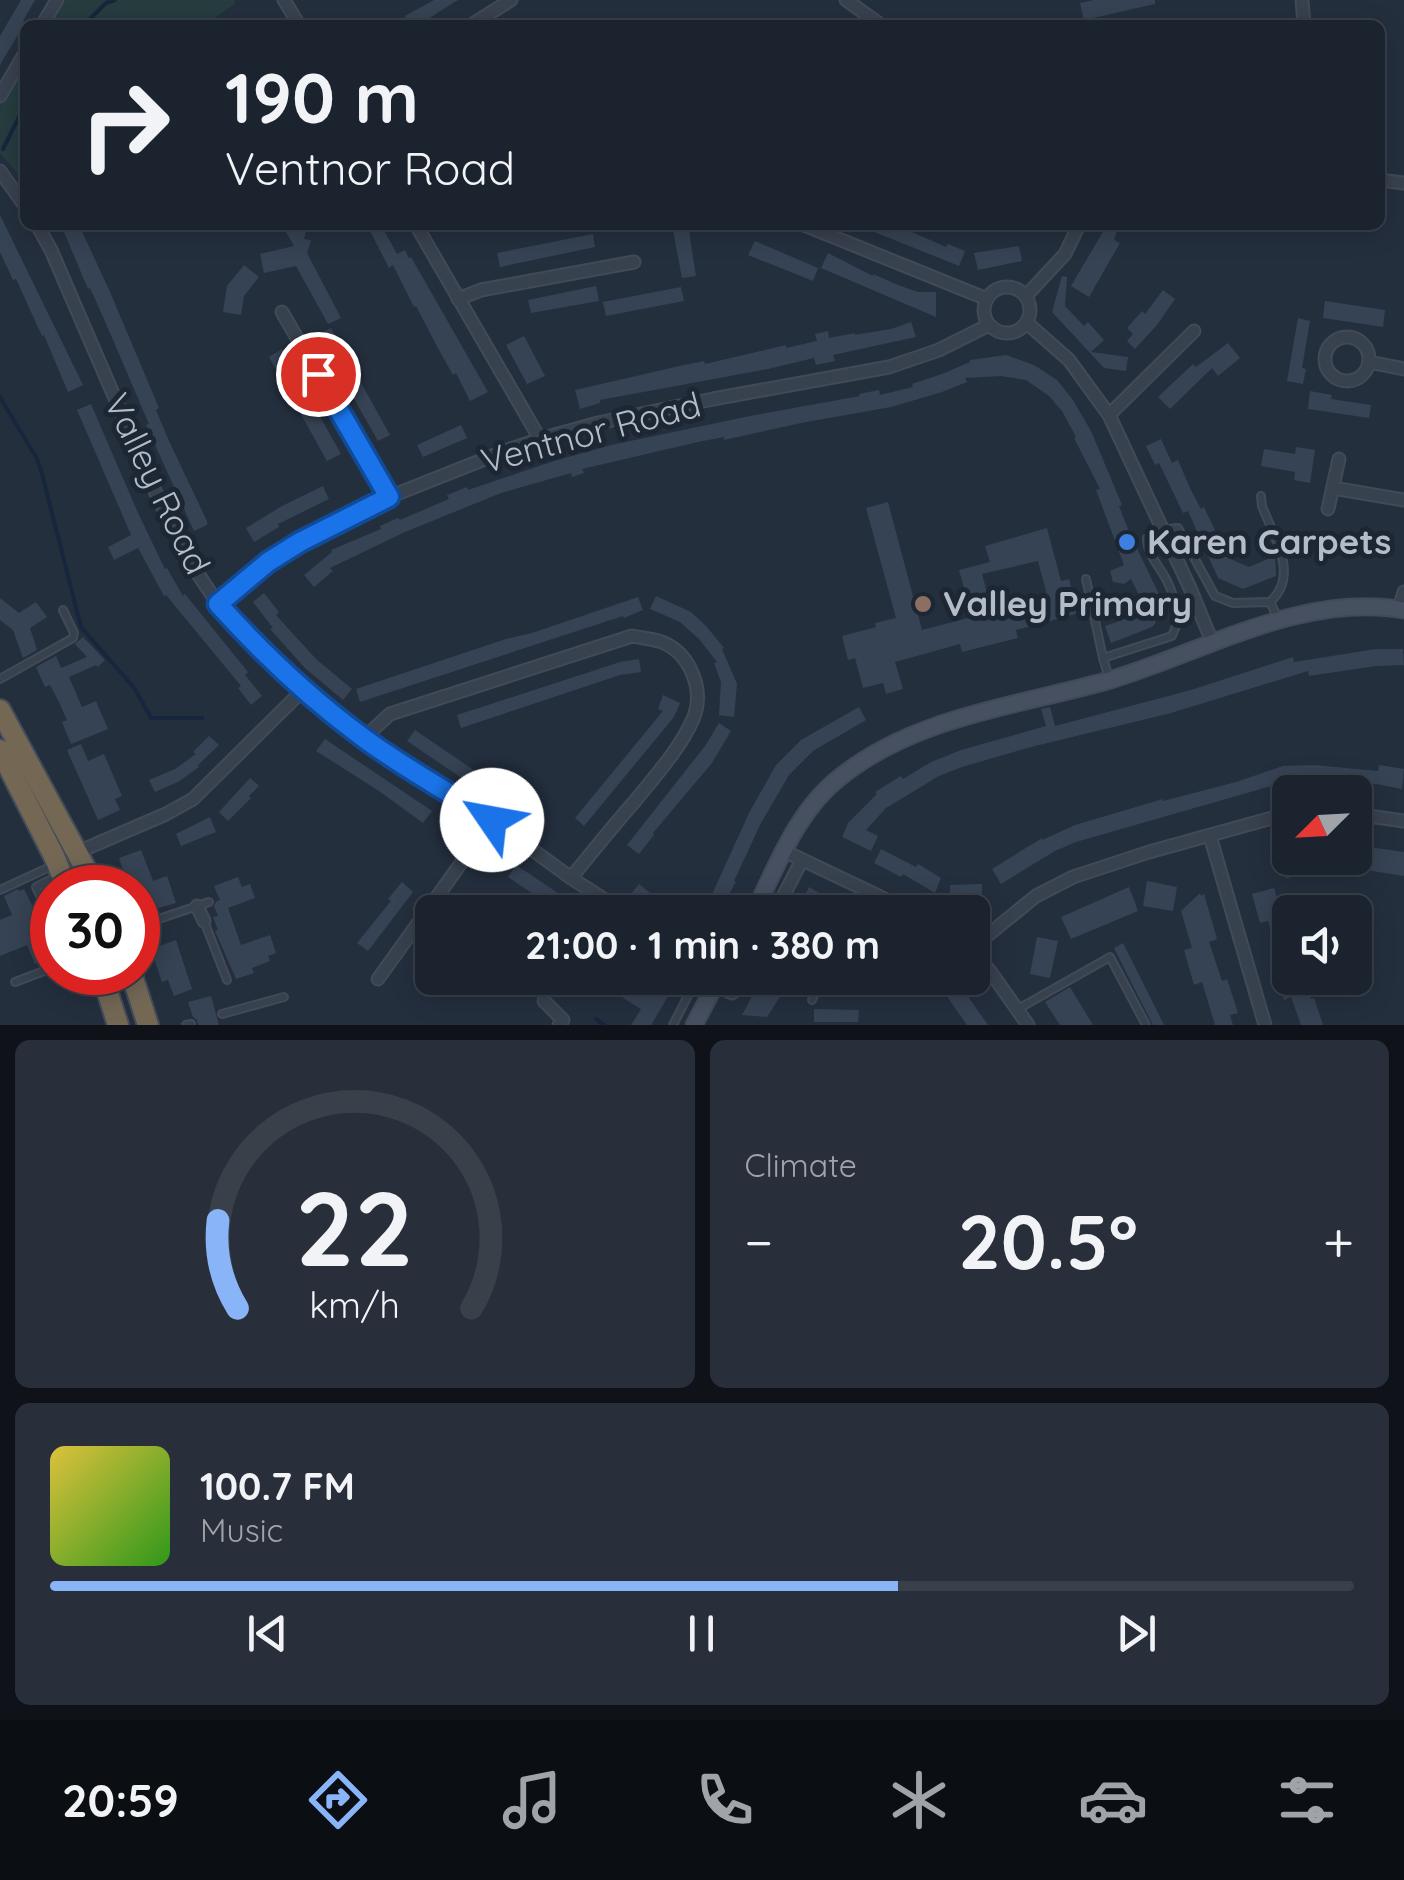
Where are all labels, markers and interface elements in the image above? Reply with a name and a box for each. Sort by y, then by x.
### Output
text: 190 m [225,53,419,141]
icon: right [60,60,190,190]
text: Ventnor Road [225,140,515,196]
pin [276,332,361,417]
icon: arrive [291,347,346,402]
street label: Ventnor Road [476,382,705,482]
street label: Valley Road [95,386,221,581]
place label: Karen Carpets [1147,519,1391,563]
marker: Karen Carpets [1116,531,1138,553]
place label: Valley Primary [943,581,1192,625]
marker: Valley Primary [912,593,934,615]
position arrow [440,768,544,872]
north arrow [1272,775,1372,875]
map controls [1272,775,1372,995]
speed limit sign: 30 [30,865,160,995]
button: sound [1272,895,1372,995]
text: 21:00 · 1 min · 380 m [525,921,880,969]
text: Climate [745,1145,857,1185]
text: 22 [296,1162,414,1292]
text: 20.5° [958,1194,1138,1288]
text: − [745,1207,773,1276]
text: + [1323,1207,1354,1276]
text: km/h [309,1282,400,1327]
text: 100.7 FM [200,1462,355,1510]
text: Music [200,1510,283,1550]
icon: previous [240,1606,295,1661]
icon: pause [674,1606,729,1661]
icon: next [1109,1606,1164,1661]
icon: directions [303,1765,373,1835]
icon: music [497,1765,567,1835]
icon: phone [690,1765,760,1835]
icon: climate [884,1765,954,1835]
icon: car [1078,1765,1148,1835]
icon: filters [1272,1765,1342,1835]
text: 20:59 [62,1772,179,1828]

